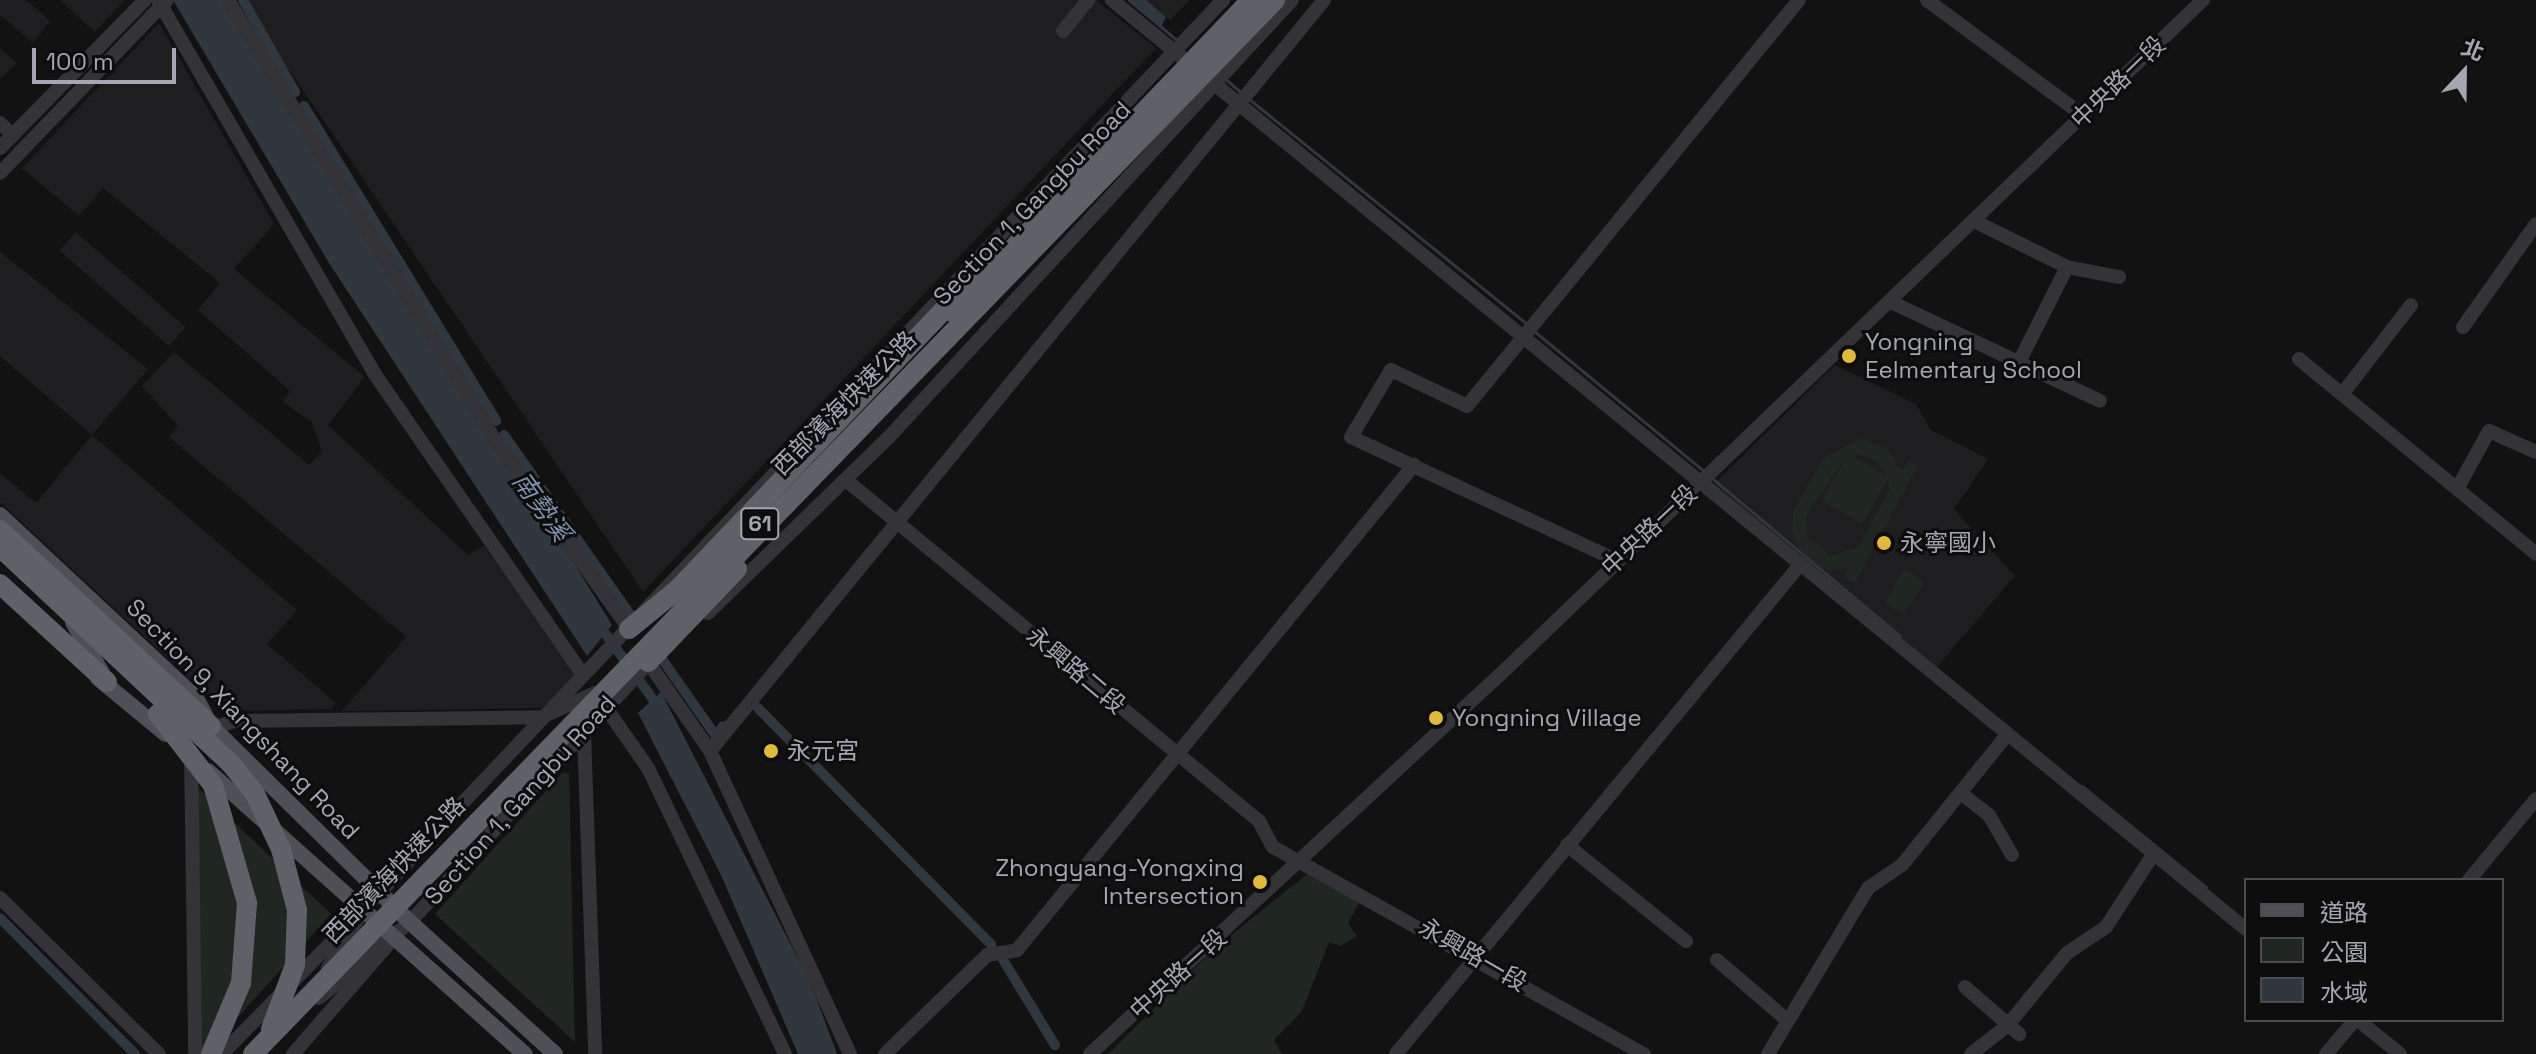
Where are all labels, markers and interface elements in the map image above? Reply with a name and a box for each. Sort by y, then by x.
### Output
street label: 中央路一段 [2065,30,2171,134]
scale bar [36,32,180,82]
north arrow [2424,32,2504,112]
text: 北 [2458,33,2488,67]
text: 100 m [46,46,114,77]
street label: Section 1, Gangbu Road [927,95,1137,311]
street label: 西部濱海快速公路 [766,325,922,481]
place label: Yongning Eelmentary School [1865,328,2082,384]
marker: Yongning Eelmentary School [1840,347,1858,365]
water label: 南勢溪 [505,466,577,548]
street label: 中央路一段 [1595,479,1703,581]
road number: 61 [740,506,780,542]
place label: 永寧國小 [1900,529,1996,557]
marker: 永寧國小 [1875,534,1893,552]
street label: Section 9, Xiangshang Road [120,593,366,845]
street label: 永興路二段 [1021,620,1131,720]
street label: Section 1, Gangbu Road [418,689,622,911]
place label: Yongning Village [1452,704,1642,732]
marker: Yongning Village [1427,709,1445,727]
place label: 永元宮 [787,737,859,765]
marker: 永元宮 [762,742,780,760]
street label: 西部濱海快速公路 [317,791,471,949]
place label: Zhongyang-Yongxing Intersection [995,854,1244,910]
marker: Zhongyang-Yongxing Intersection [1251,873,1269,891]
legend [2244,878,2504,1022]
text: 道路 [2320,897,2368,928]
street label: 永興路一段 [1414,913,1532,997]
street label: 中央路一段 [1124,923,1232,1025]
text: 公園 [2320,937,2368,968]
text: 水域 [2320,977,2368,1008]

